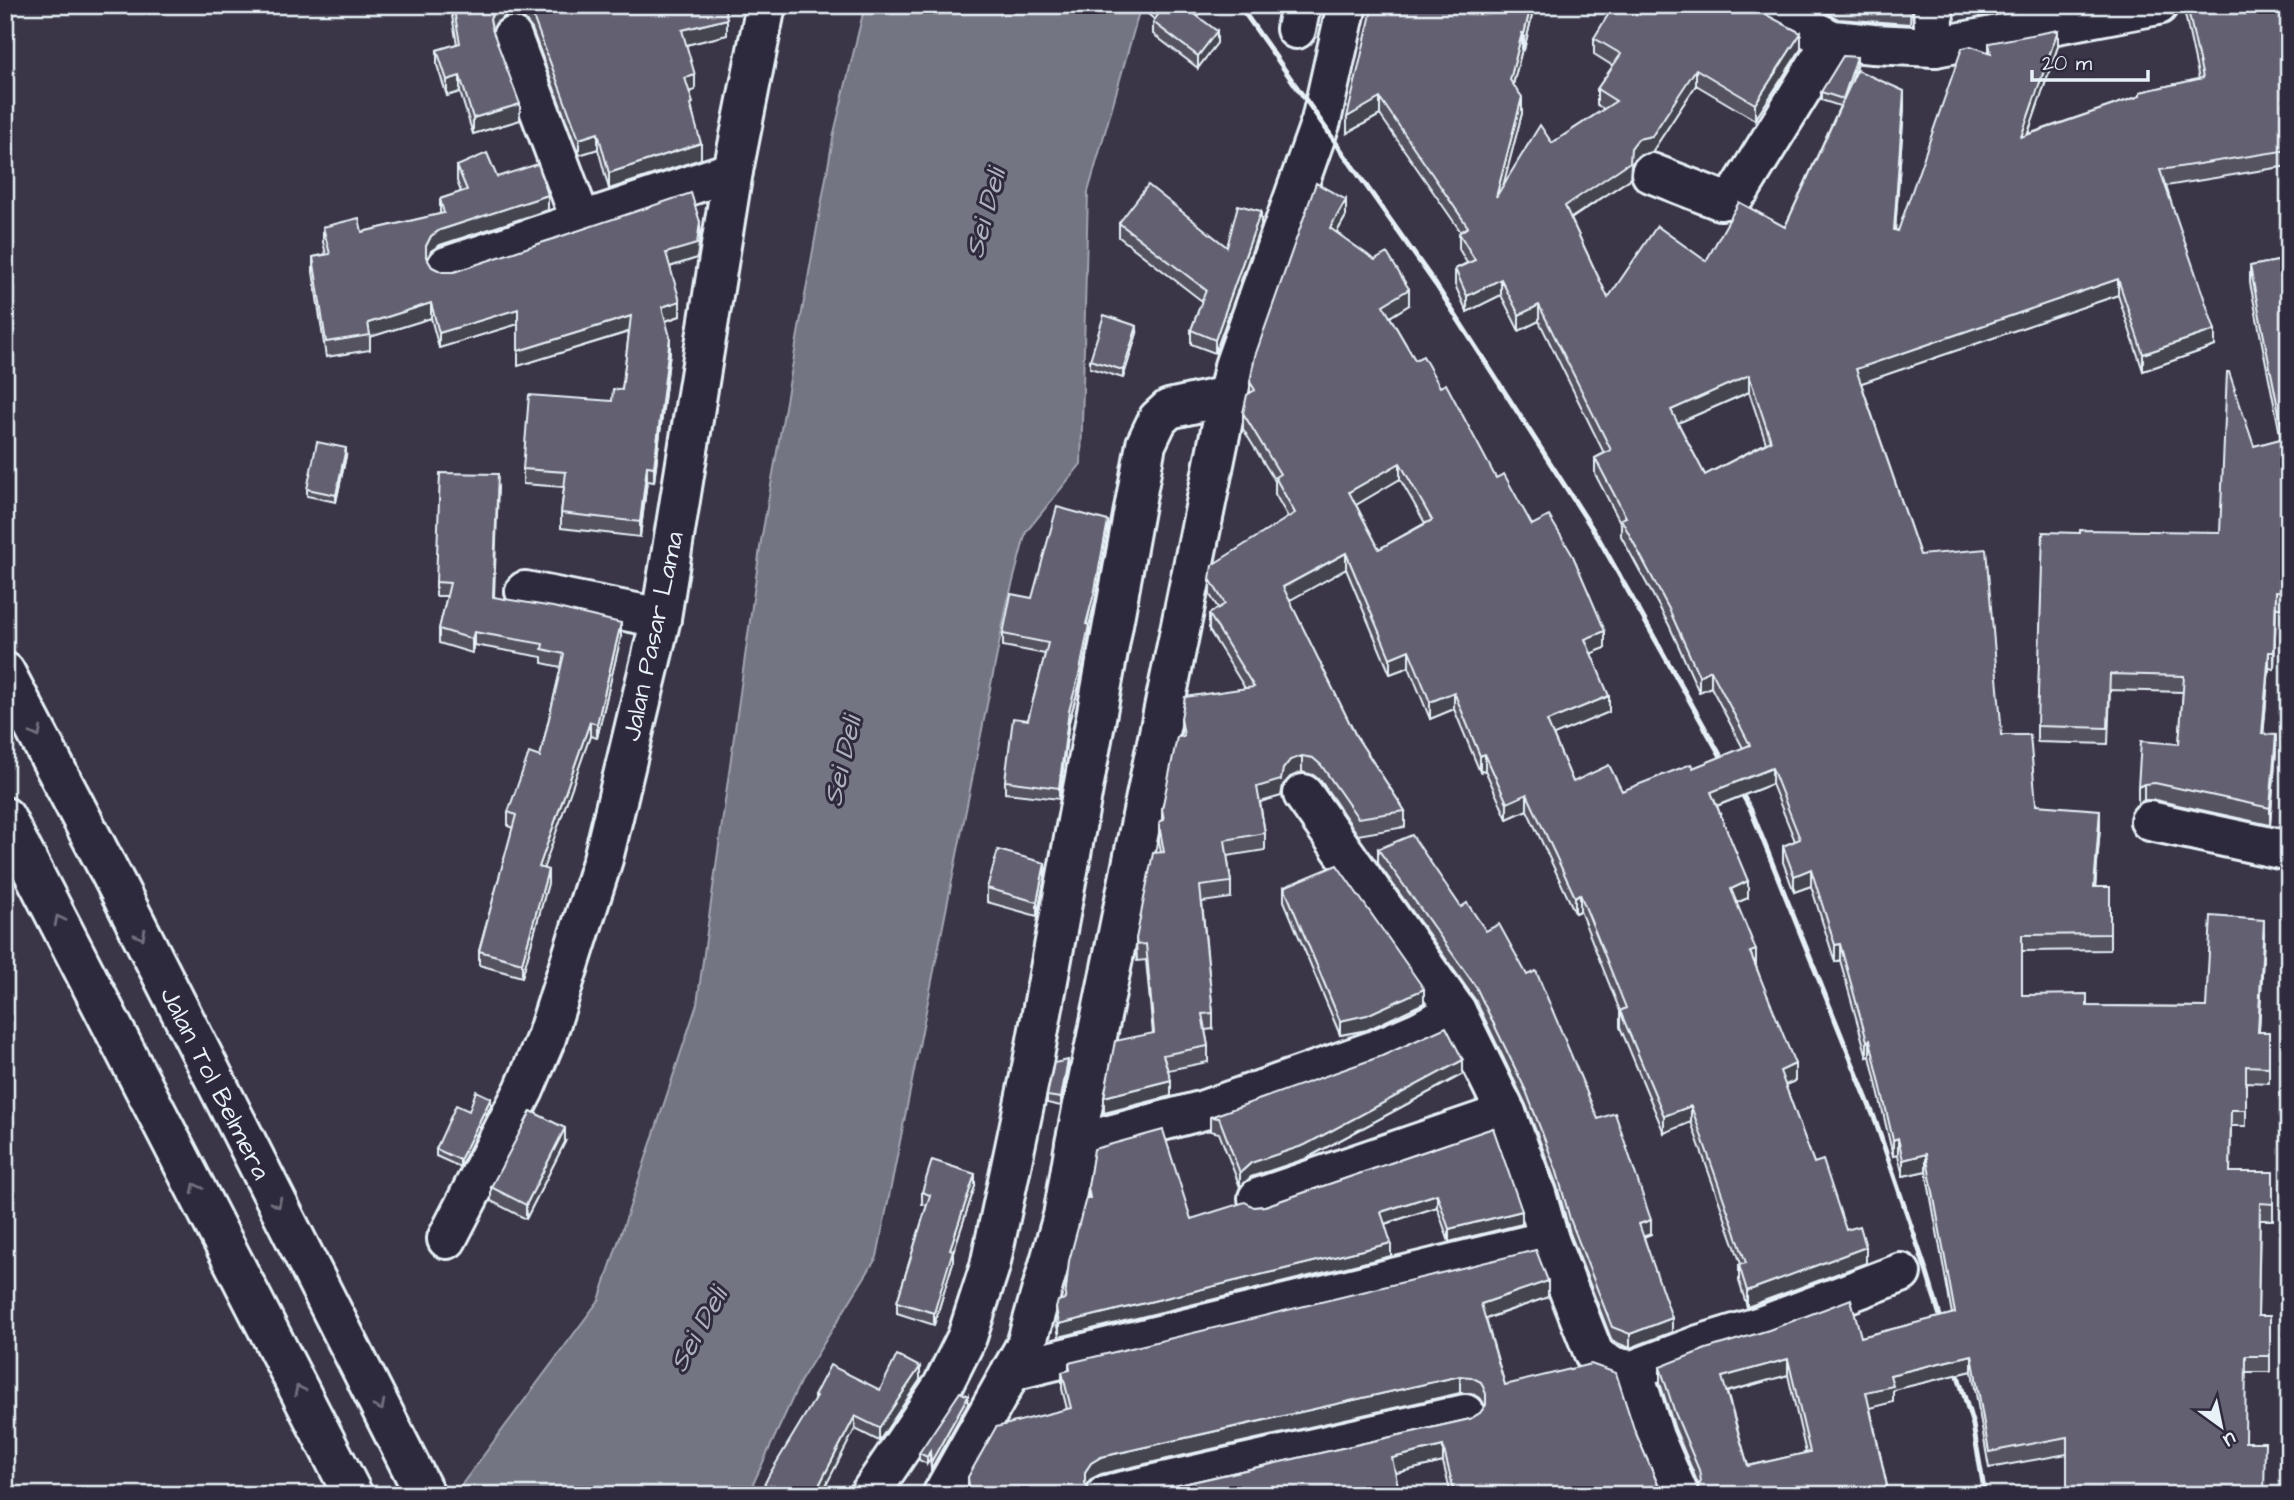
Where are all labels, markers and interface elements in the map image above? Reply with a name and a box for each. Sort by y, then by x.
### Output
scale bar [2032,38,2147,82]
text: 20 m [2042,49,2093,78]
water label: Sei Deli [955,161,1017,262]
street label: Jalan Pasar Lama [613,528,693,744]
water label: Sei Deli [813,709,872,810]
one-way arrow [28,726,42,738]
one-way arrow [53,915,67,927]
one-way arrow [133,928,147,940]
street label: Jalan Tol Belmera [151,981,279,1186]
one-way arrow [190,1183,204,1195]
one-way arrow [269,1196,283,1208]
water label: Sei Deli [659,1277,739,1379]
one-way arrow [294,1385,308,1397]
north arrow [2186,1392,2256,1462]
one-way arrow [371,1399,385,1411]
text: U [2217,1425,2241,1453]

